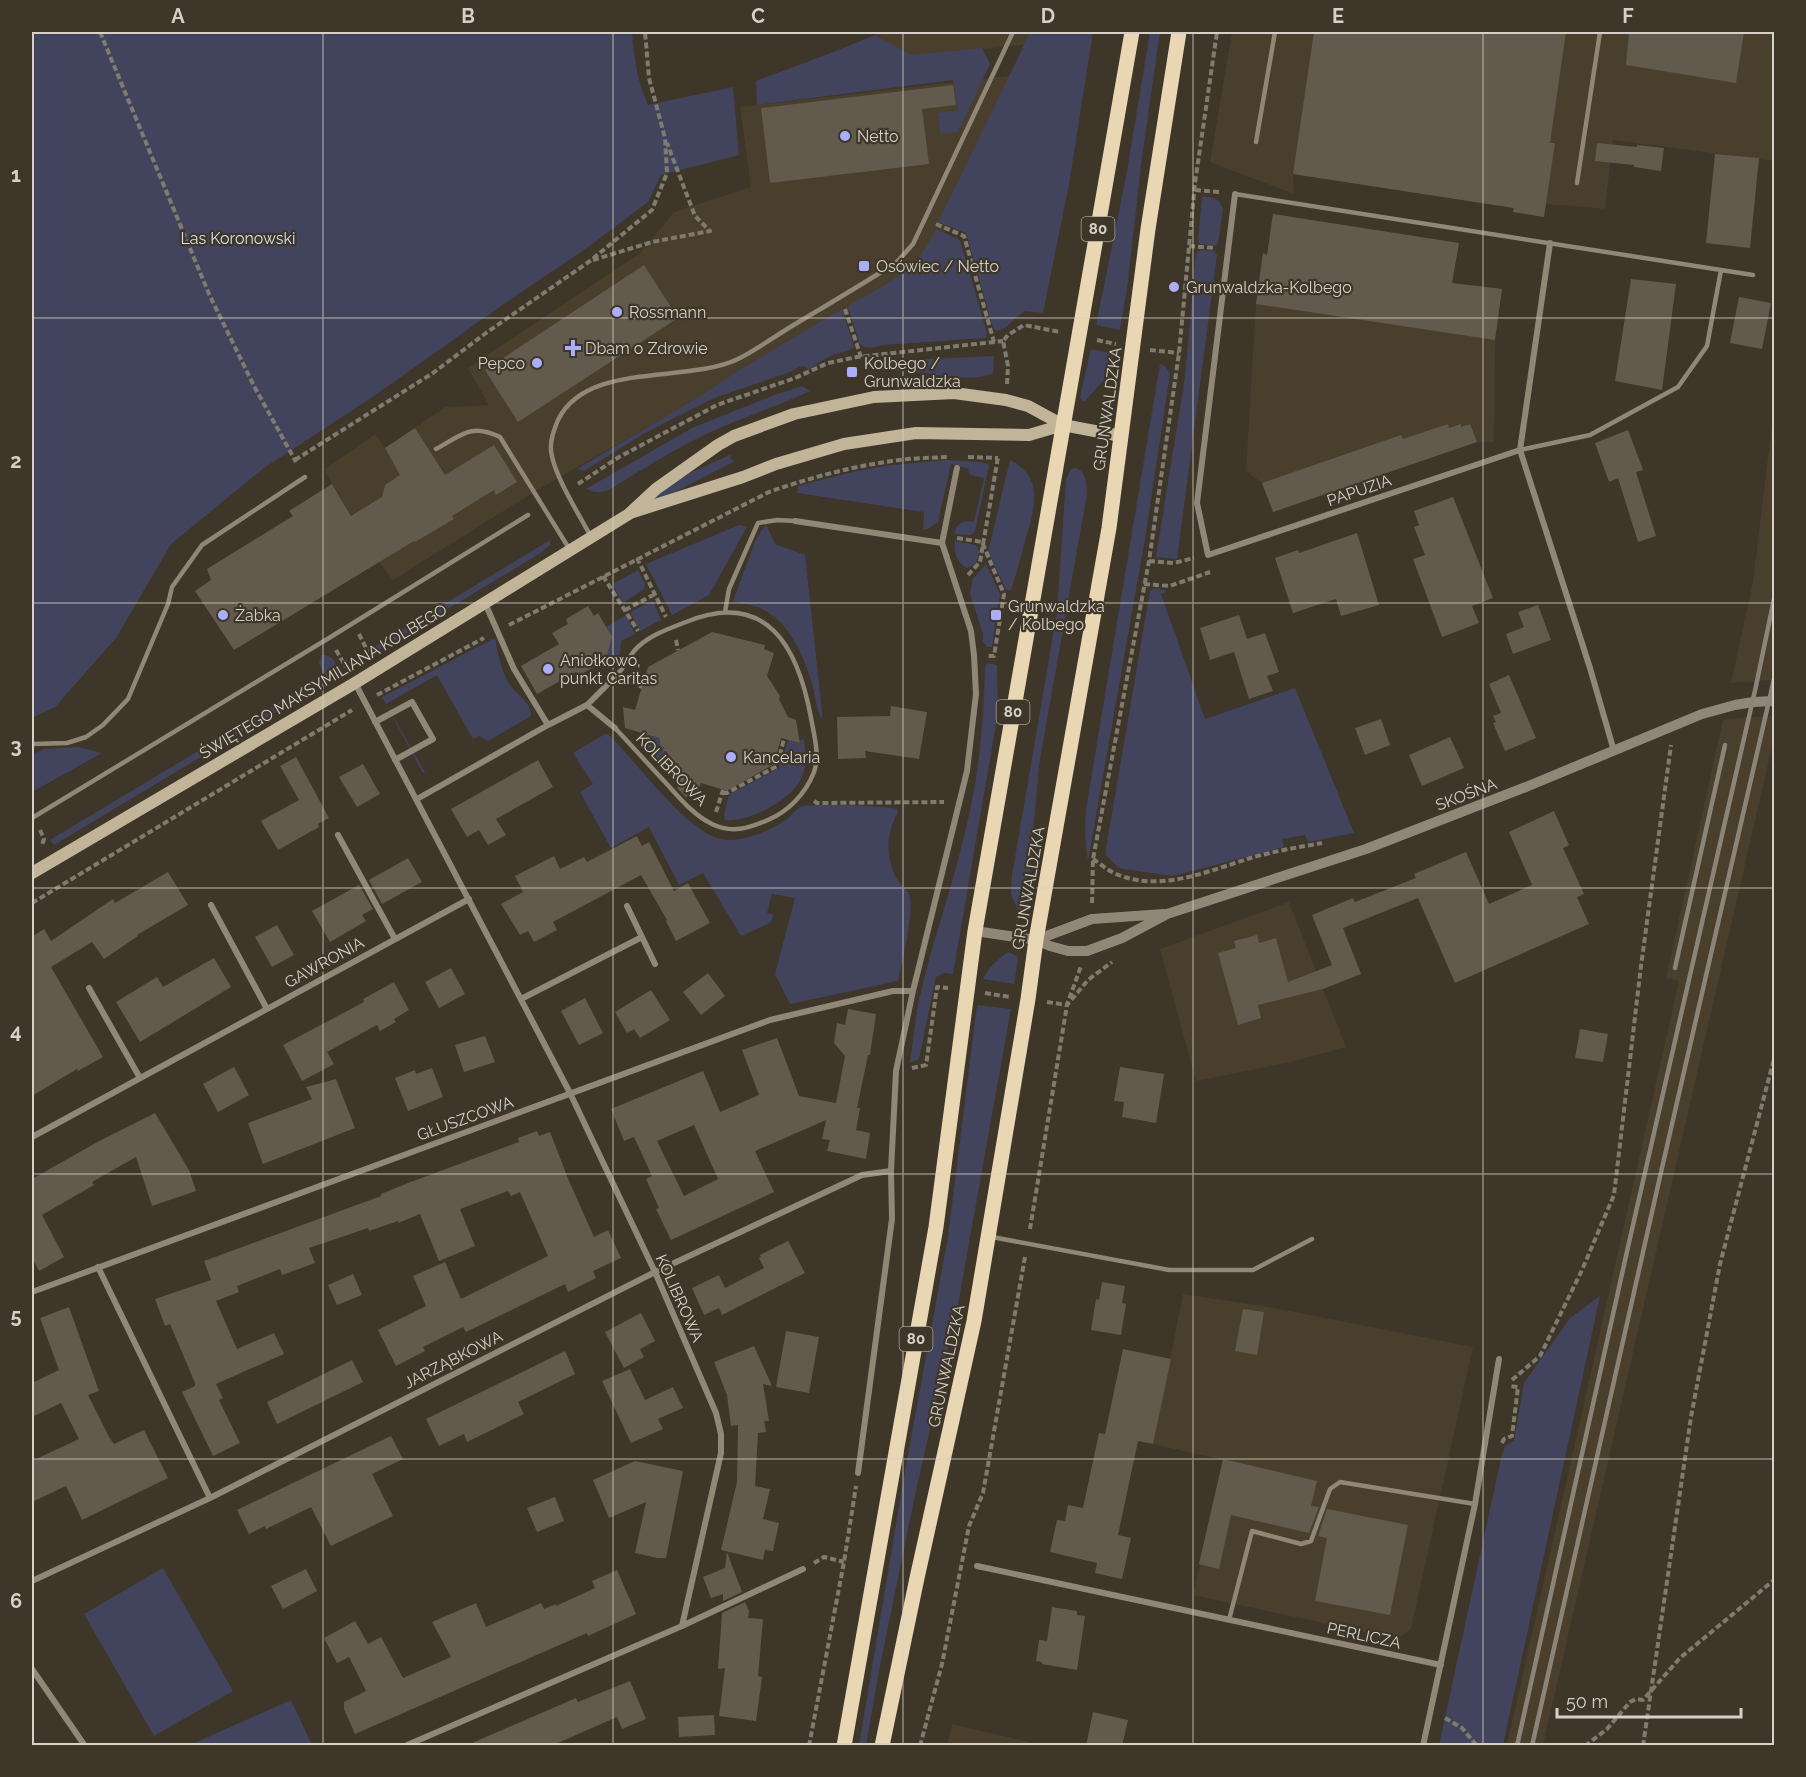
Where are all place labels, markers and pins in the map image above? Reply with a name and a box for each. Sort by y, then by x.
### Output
place label: Netto [857,127,899,146]
marker: Netto [838,129,852,143]
place label: Osówiec / Netto [876,257,999,276]
marker: Osówiec / Netto [857,259,871,273]
place label: Grunwaldzka-Kolbego [1186,278,1352,297]
marker: Grunwaldzka-Kolbego [1167,280,1181,294]
place label: Rossmann [629,303,706,322]
marker: Rossmann [610,305,624,319]
place label: Dbam o Zdrowie [585,339,708,358]
marker: Dbam o Zdrowie [566,341,580,355]
place label: Pepco [478,354,525,373]
place label: Kolbego / Grunwaldzka [864,354,961,391]
marker: Pepco [530,356,544,370]
marker: Kolbego / Grunwaldzka [845,365,859,379]
place label: Grunwaldzka / Kolbego [1008,597,1105,634]
place label: Żabka [235,605,281,625]
marker: Żabka [216,608,230,622]
marker: Grunwaldzka / Kolbego [989,608,1003,622]
place label: Aniołkowo, punkt Caritas [560,651,658,688]
marker: Aniołkowo, punkt Caritas [541,662,555,676]
place label: Kancelaria [743,748,820,767]
marker: Kancelaria [724,750,738,764]

